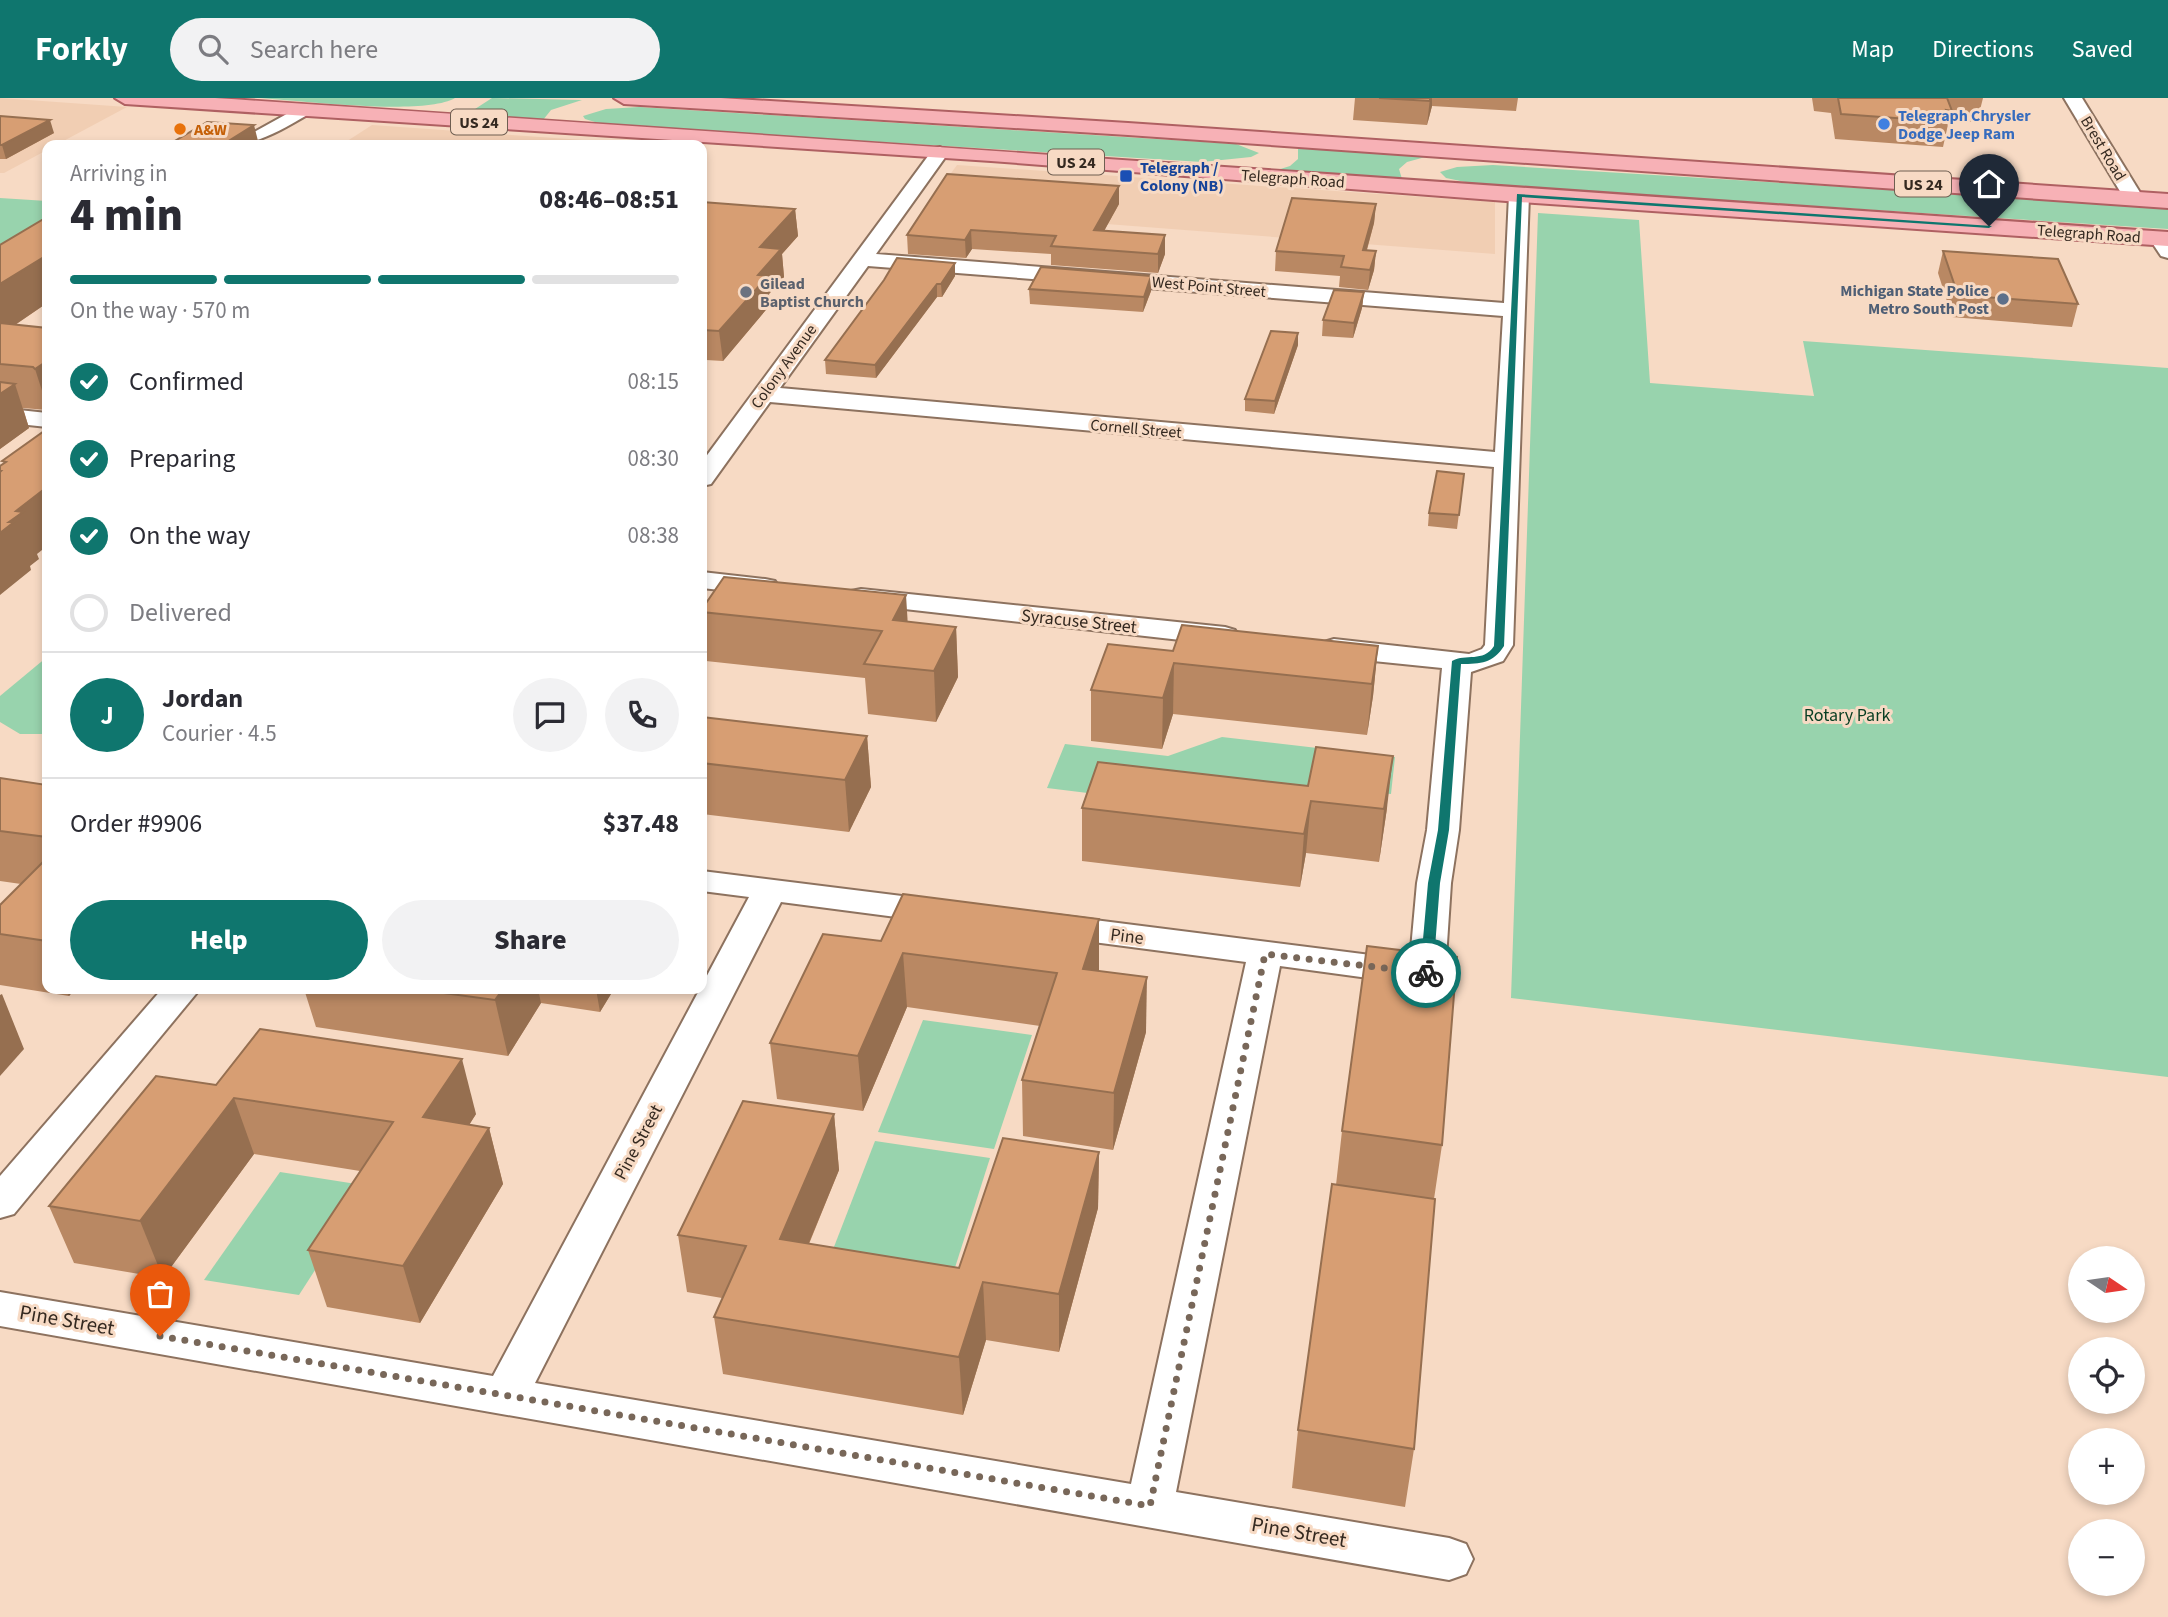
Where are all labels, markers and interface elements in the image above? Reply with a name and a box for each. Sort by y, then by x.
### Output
search box [170,18,660,81]
text: Forkly [35,26,128,73]
icon: search [194,30,232,68]
text: Search here [250,31,378,68]
text: Map [1851,32,1894,67]
text: Directions [1932,32,2034,67]
text: Saved [2072,32,2133,67]
place label: Telegraph Chrysler Dodge Jeep Ram [1898,105,2031,145]
road number: US 24 [451,110,507,134]
street label: Brest Road [2075,112,2131,185]
marker: Telegraph Chrysler Dodge Jeep Ram [1876,116,1892,132]
place label: A&W [193,119,227,141]
marker: A&W [172,121,188,137]
road number: US 24 [1048,150,1104,174]
pin [1959,154,2019,226]
text: Arriving in [70,157,168,190]
place label: Telegraph / Colony (NB) [1140,157,1224,197]
street label: Telegraph Road [1240,164,1345,194]
icon: home [1970,165,2008,203]
marker: Telegraph / Colony (NB) [1118,168,1134,184]
road number: US 24 [1895,172,1951,197]
text: 08:46–08:51 [539,181,679,218]
text: 4 min [70,183,183,248]
street label: Telegraph Road [2036,219,2141,249]
street label: West Point Street [1151,271,1267,303]
place label: Gilead Baptist Church [760,273,864,313]
place label: Michigan State Police Metro South Post [1840,280,1989,320]
marker: Gilead Baptist Church [738,284,754,300]
marker: Michigan State Police Metro South Post [1995,291,2011,307]
text: On the way · 570 m [70,294,250,327]
street label: Colony Avenue [746,320,822,413]
icon: check [70,363,108,401]
text: Confirmed [129,363,244,400]
text: 08:15 [628,365,679,398]
street label: Cornell Street [1089,414,1183,444]
icon: check [70,440,108,478]
text: Preparing [129,440,235,477]
text: 08:30 [628,442,679,475]
icon: check [70,517,108,555]
text: On the way [129,517,250,554]
text: 08:38 [628,519,679,552]
text: Delivered [129,594,232,631]
street label: Syracuse Street [1020,603,1138,640]
button: chat [513,678,587,752]
button: phone [605,678,679,752]
text: Jordan [162,680,243,717]
text: J [100,697,114,734]
park label: Rotary Park [1804,703,1890,728]
text: Courier · 4.5 [162,717,277,750]
text: Order #9906 [70,805,202,842]
text: $37.48 [603,805,679,842]
button: Help [70,900,368,980]
button: Share [382,900,679,980]
street label: Pine [1109,922,1145,951]
courier [1391,938,1461,1008]
icon: bike [1407,954,1445,992]
street label: Pine Street [608,1100,669,1184]
north arrow [2068,1246,2146,1323]
map controls [2068,1246,2145,1596]
pin [130,1264,190,1336]
icon: bag [141,1275,179,1313]
street label: Pine Street [17,1297,117,1343]
button: locate [2068,1337,2145,1414]
button: + [2068,1428,2145,1505]
street label: Pine Street [1249,1509,1349,1555]
button: − [2068,1519,2145,1596]

